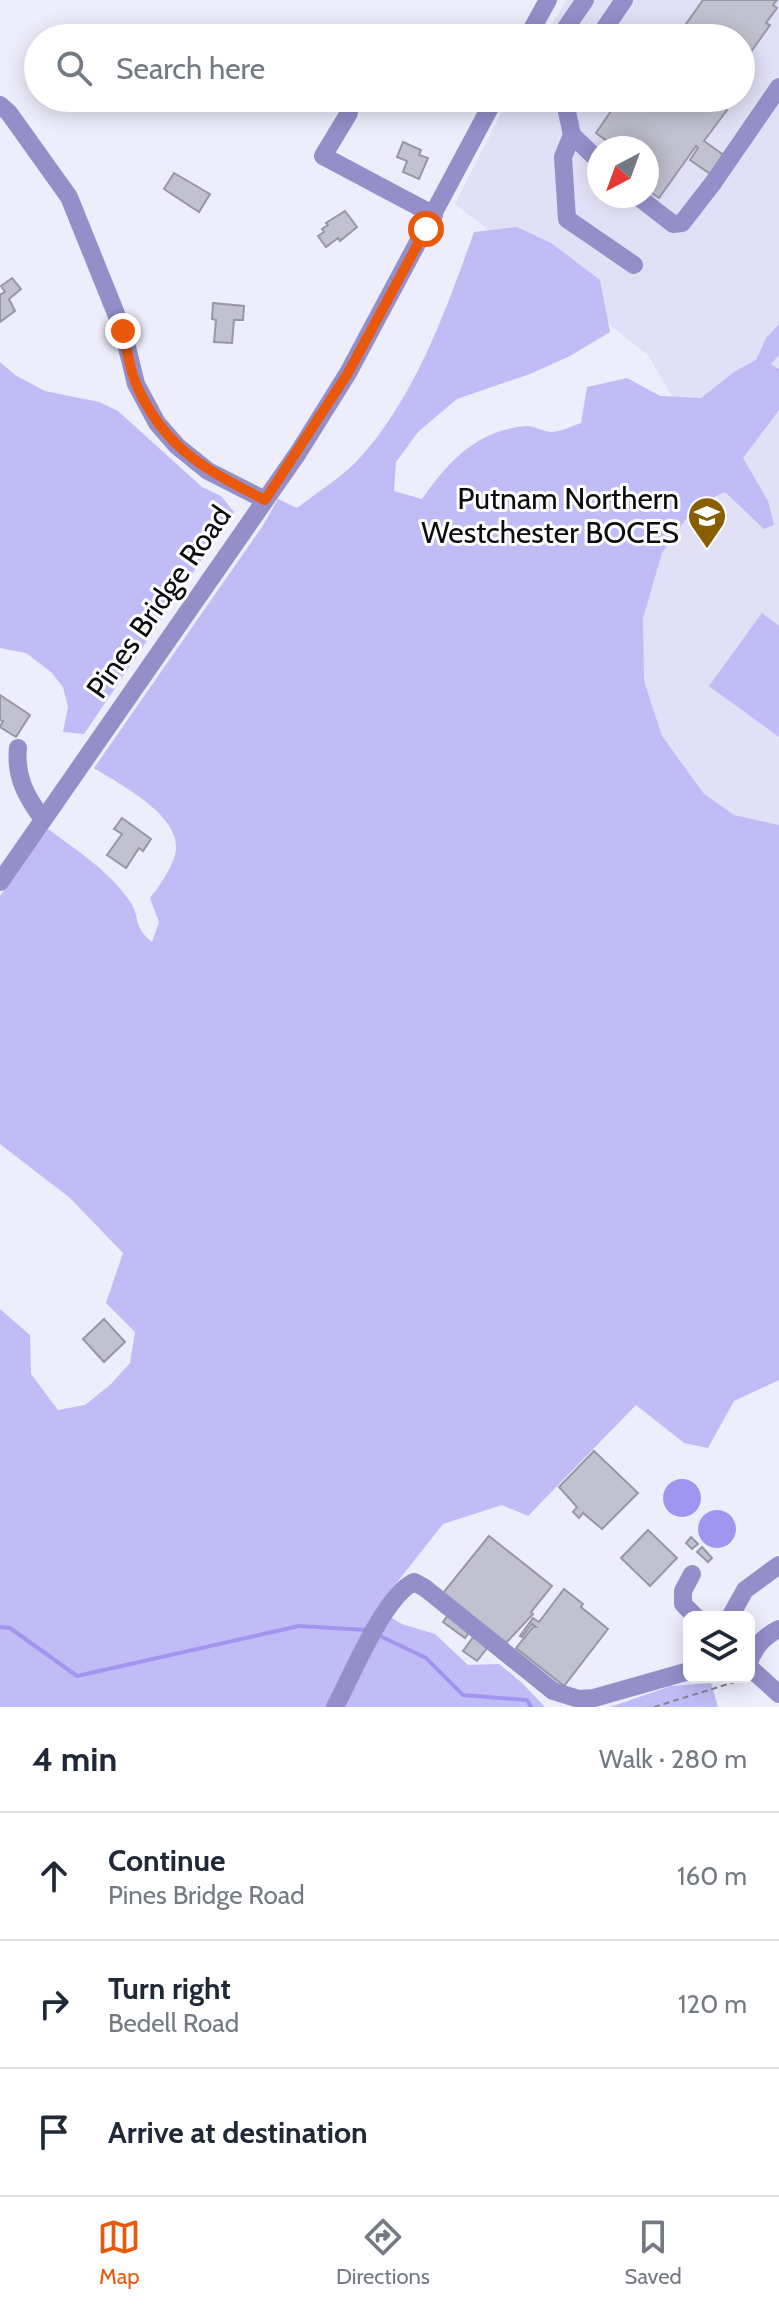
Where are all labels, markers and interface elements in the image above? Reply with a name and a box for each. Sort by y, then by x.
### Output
search box [24,24,755,112]
icon: search [52,46,96,90]
text: Search here [116,50,265,87]
north arrow [587,136,659,208]
route start [408,211,444,247]
route end [105,313,141,349]
place label: Putnam Northern Westchester BOCES [421,480,679,551]
school or university icon: Putnam Northern Westchester BOCES [686,495,728,550]
street label: Pines Bridge Road [78,498,239,705]
map controls [683,1611,755,1683]
button: layers [683,1611,755,1683]
text: 4 min [32,1738,117,1780]
text: Walk · 280 m [599,1743,747,1775]
text: Continue [108,1842,225,1879]
icon: ahead [32,1854,76,1898]
text: 160 m [677,1860,747,1892]
text: Pines Bridge Road [108,1879,305,1911]
text: Turn right [108,1970,231,2007]
icon: right [32,1982,76,2026]
text: 120 m [678,1988,747,2020]
text: Bedell Road [108,2007,239,2039]
icon: arrive [32,2110,76,2154]
text: Arrive at destination [108,2114,368,2151]
tab: Map [97,2215,141,2290]
tab: Directions [336,2215,430,2290]
tab: Saved [625,2215,682,2290]

